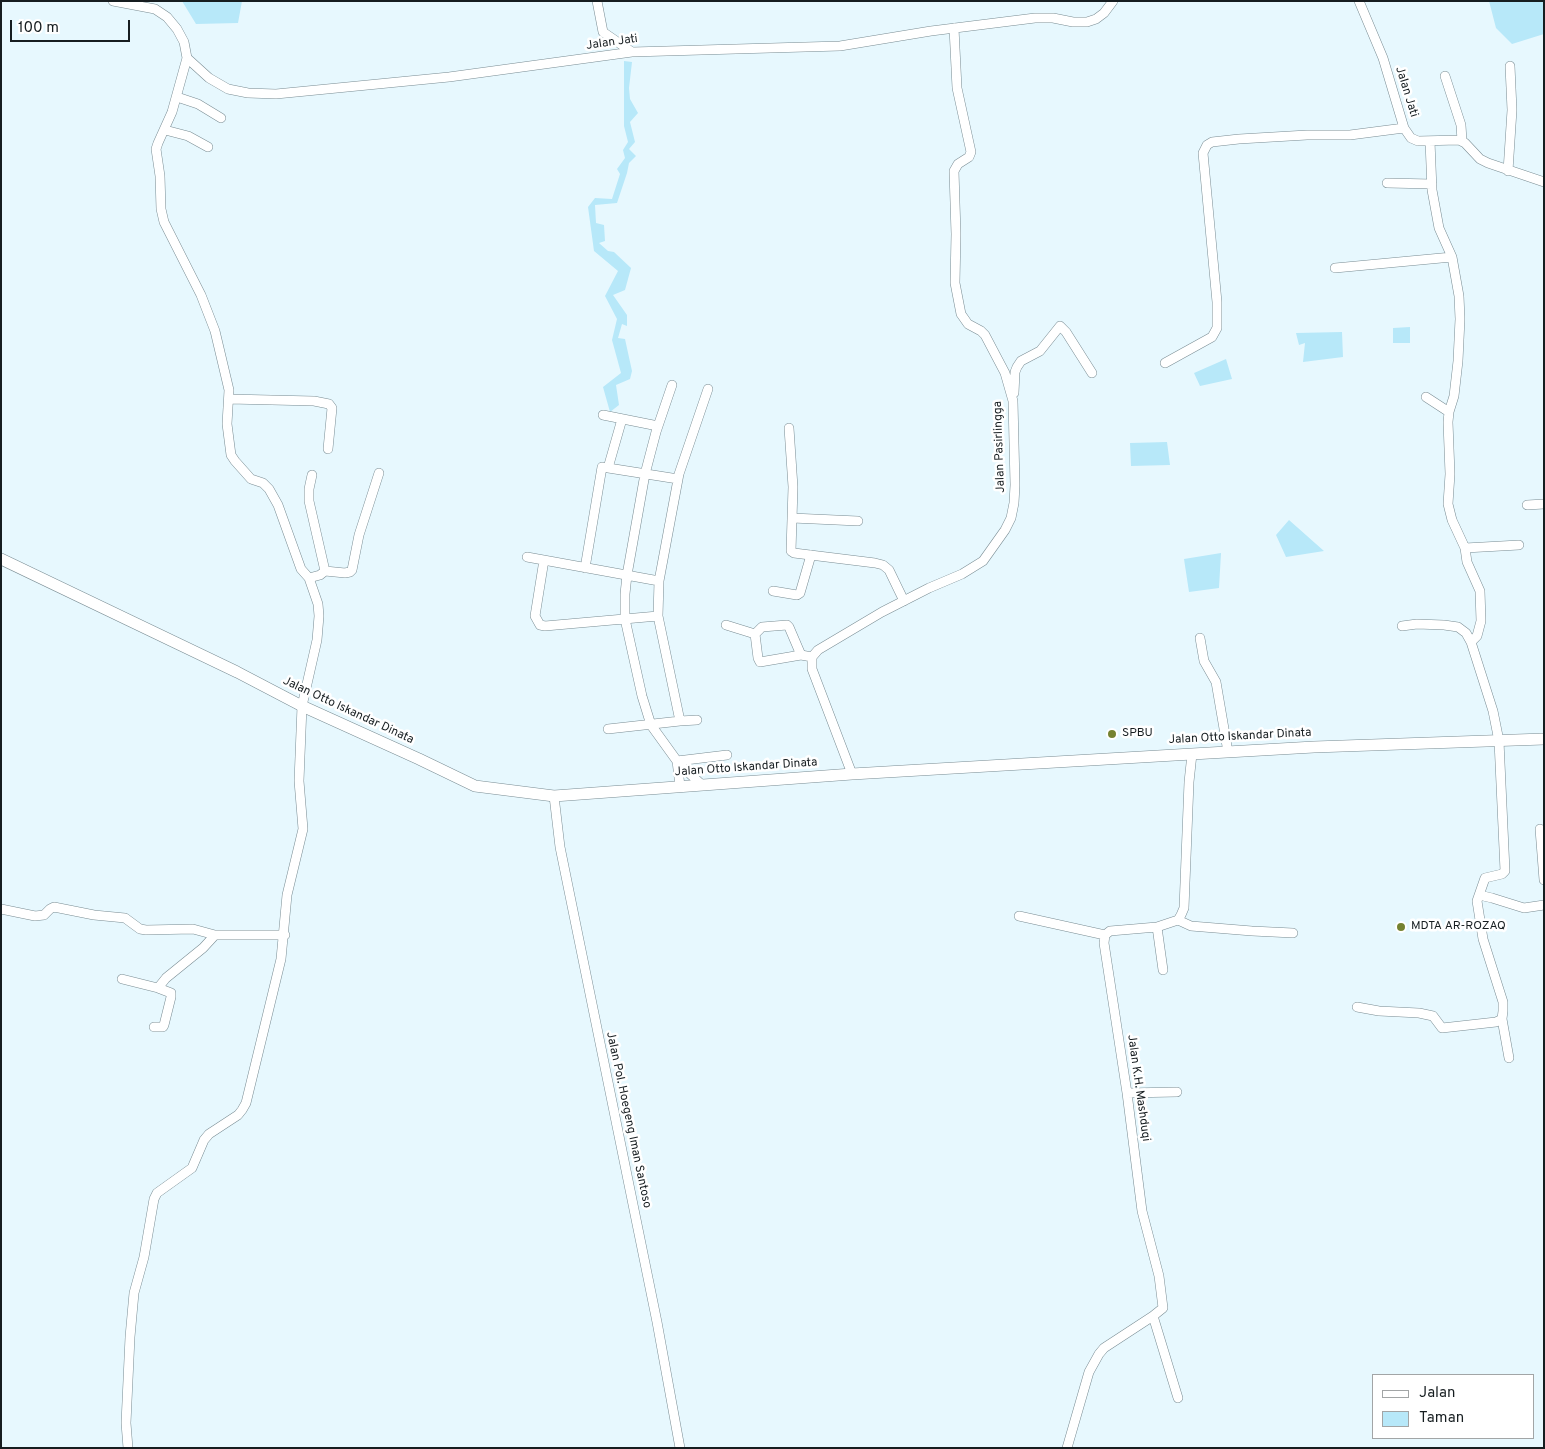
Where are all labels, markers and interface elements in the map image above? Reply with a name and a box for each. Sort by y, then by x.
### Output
scale bar [12,10,132,42]
text: 100 m [18,19,59,38]
street label: Jalan Jati [585,32,639,54]
street label: Jalan Jati [1392,65,1420,119]
street label: Jalan Pasirlingga [991,401,1009,493]
street label: Jalan Otto Iskandar Dinata [280,674,416,748]
street label: Jalan Otto Iskandar Dinata [1168,726,1312,748]
place label: SPBU [1122,727,1153,741]
marker: SPBU [1106,728,1118,740]
street label: Jalan Otto Iskandar Dinata [674,756,818,780]
place label: MDTA AR-ROZAQ [1411,920,1506,934]
marker: MDTA AR-ROZAQ [1395,921,1407,933]
street label: Jalan Pol. Hoegeng Iman Santoso [602,1031,654,1209]
street label: Jalan K.H. Mashduqi [1123,1034,1153,1142]
legend [1372,1374,1535,1439]
text: Jalan [1419,1384,1456,1403]
text: Taman [1419,1409,1464,1428]

